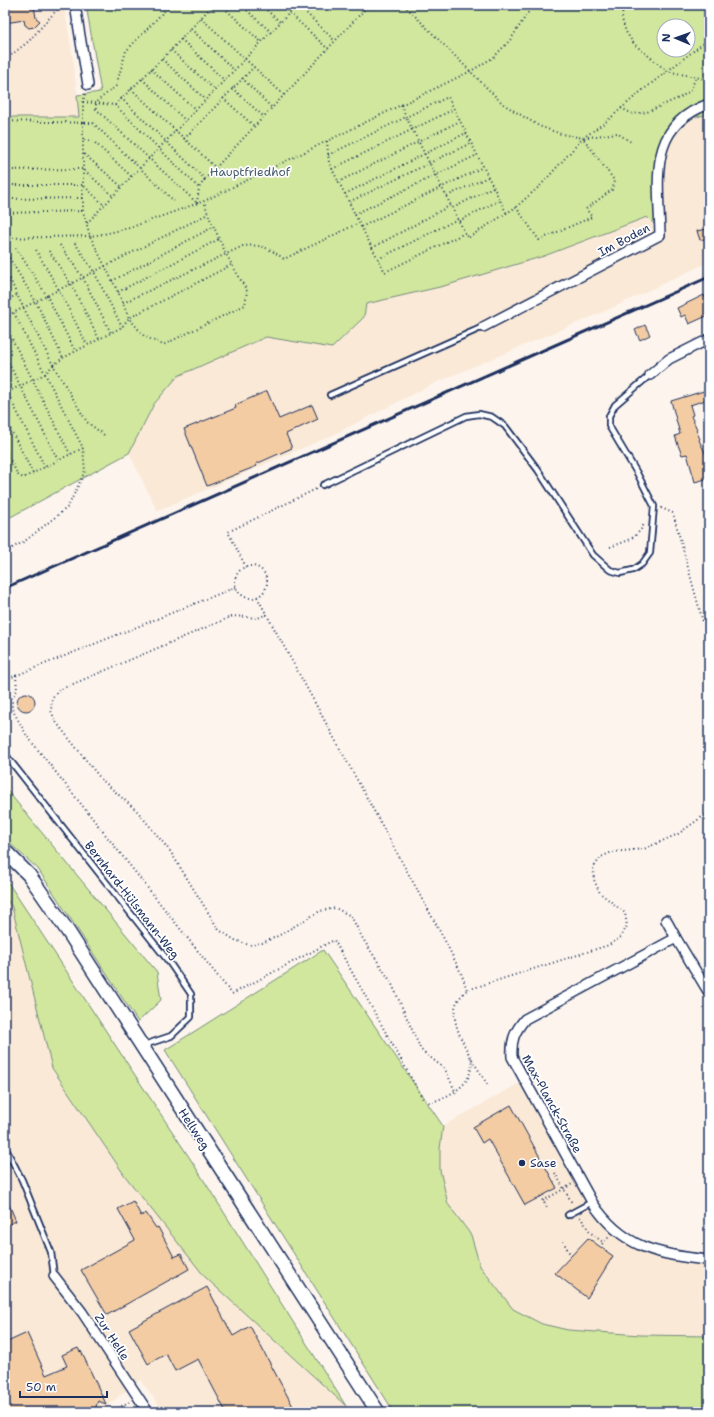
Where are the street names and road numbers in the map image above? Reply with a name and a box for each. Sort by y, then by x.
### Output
street label: Im Boden [595,220,653,260]
street label: Bernhard-Hülsmann-Weg [81,838,183,962]
street label: Max-Planck-Straße [518,1052,586,1156]
street label: Hellweg [175,1105,213,1153]
street label: Zur Helle [91,1311,133,1364]

